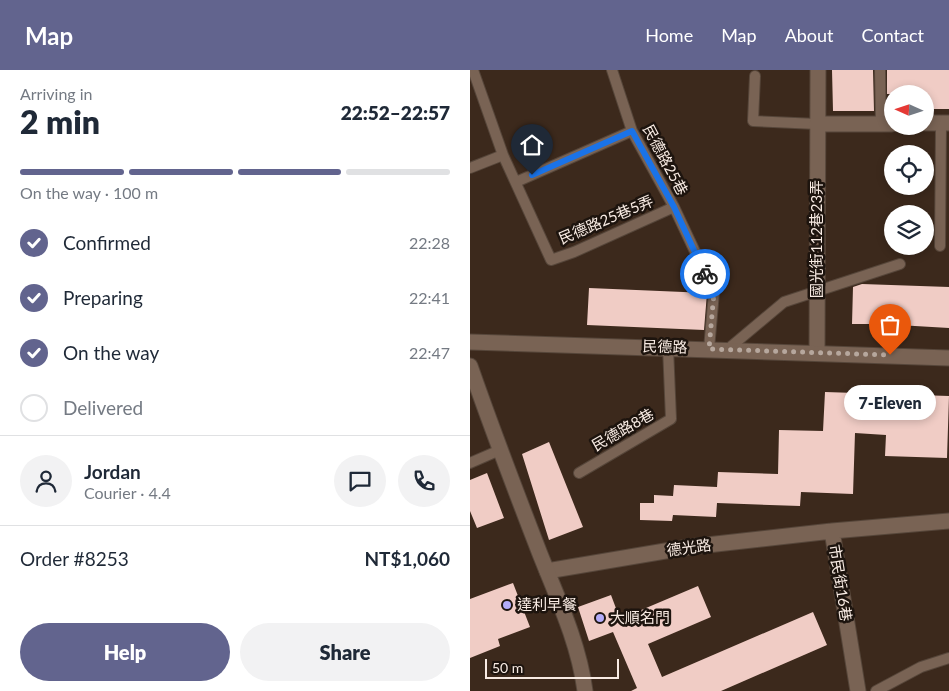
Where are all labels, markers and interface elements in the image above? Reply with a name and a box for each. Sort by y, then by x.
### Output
text: Map [25,21,73,50]
text: Home [645,24,693,46]
text: Map [721,24,757,46]
text: About [785,24,834,46]
text: Contact [862,24,924,46]
text: Arriving in [20,84,93,103]
north arrow [884,85,934,135]
map controls [884,85,934,255]
text: 22:52–22:57 [341,101,450,124]
text: 2 min [20,102,100,141]
street label: 民德路25巷 [640,121,692,198]
pin [511,124,553,175]
icon: home [518,131,546,159]
button: locate [884,145,934,195]
street label: 國光街112巷23弄 [807,180,825,298]
text: On the way · 100 m [20,183,158,202]
street label: 民德路25巷5弄 [556,191,656,247]
button: layers [884,205,934,255]
icon: check [20,229,48,257]
text: Confirmed [63,231,151,254]
text: 22:28 [409,233,450,252]
courier [680,249,730,299]
icon: bike [691,260,719,288]
icon: check [20,284,48,312]
text: Preparing [63,286,143,309]
text: 22:41 [409,288,450,307]
pin [869,304,911,355]
icon: bag [876,311,904,339]
street label: 民德路 [642,336,688,356]
icon: check [20,339,48,367]
text: On the way [63,341,159,364]
text: 22:47 [409,343,450,362]
callout: 7-Eleven [844,385,936,420]
text: 7-Eleven [858,393,922,412]
text: Delivered [63,396,143,419]
street label: 民德路8巷 [588,404,657,454]
button: person [20,455,72,507]
button: chat [334,455,386,507]
button: phone [398,455,450,507]
text: Jordan [84,460,141,483]
text: Courier · 4.4 [84,483,171,502]
street label: 德光路 [665,535,712,559]
street label: 市民街16巷 [826,543,856,622]
text: Order #8253 [20,547,129,570]
text: NT$1,060 [364,547,450,570]
place label: 達利早餐 [517,595,577,613]
marker: 達利早餐 [501,599,513,611]
place label: 大順名門 [610,608,670,626]
marker: 大順名門 [594,612,606,624]
button: Help [20,623,230,681]
button: Share [240,623,450,681]
scale bar [485,656,619,679]
text: 50 m [492,659,523,676]

